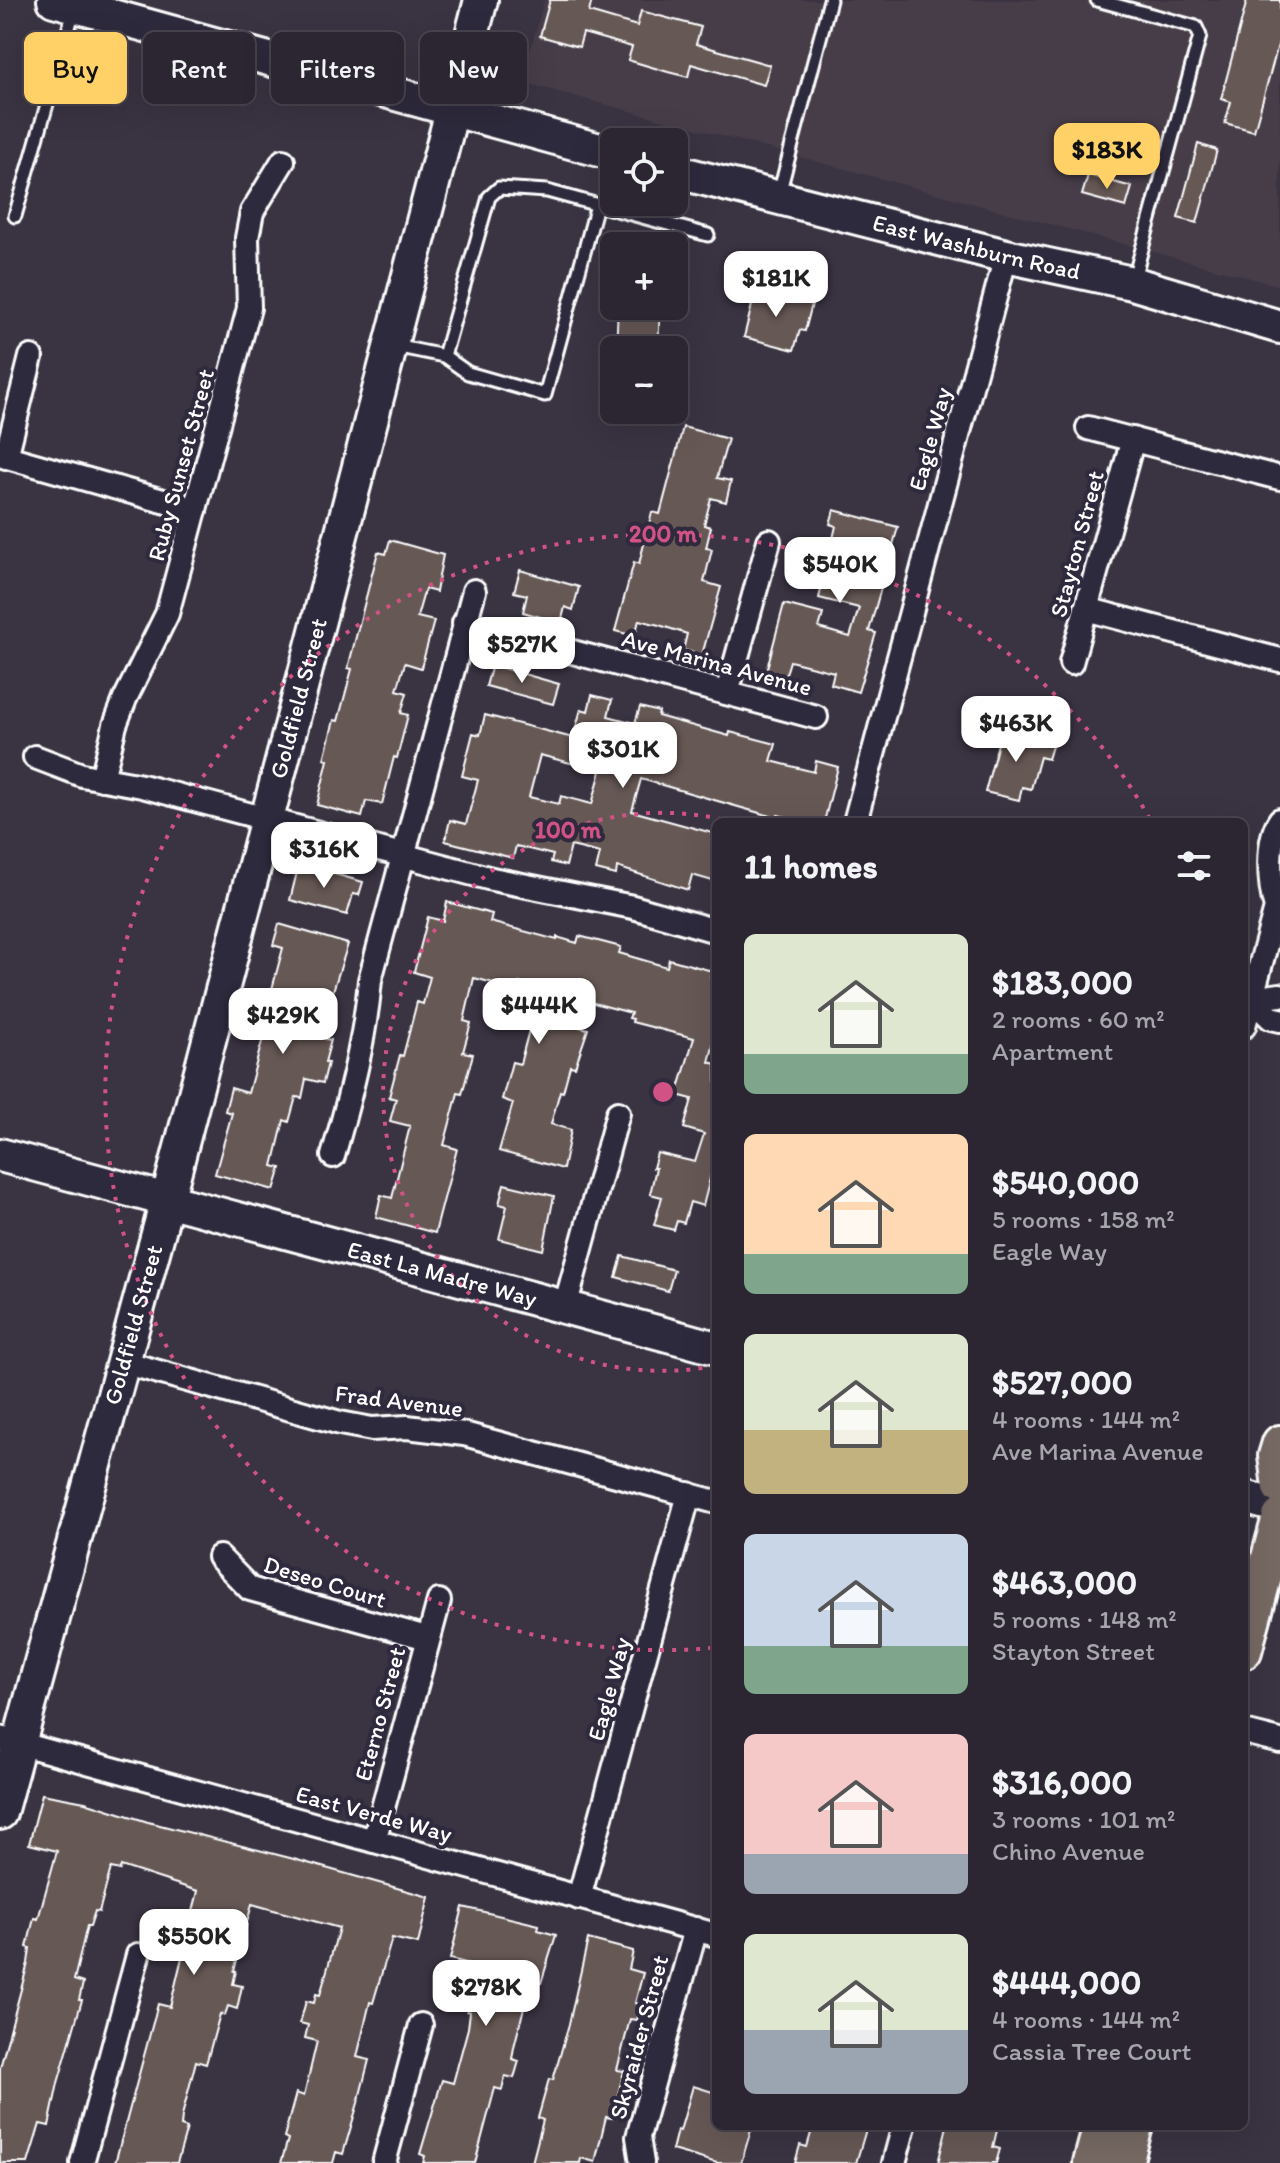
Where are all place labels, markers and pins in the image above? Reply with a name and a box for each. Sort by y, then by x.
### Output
pin: $183K [1051,123,1163,191]
pin: $181K [720,251,832,319]
pin: $540K [784,537,896,605]
pin: $527K [466,617,578,685]
pin: $463K [960,696,1072,764]
pin: $301K [567,722,679,790]
pin: $316K [268,822,380,890]
pin: $444K [483,978,595,1046]
pin: $429K [227,988,339,1056]
centre of rings [649,1078,677,1106]
pin: $550K [138,1909,250,1977]
pin: $278K [430,1960,542,2028]

